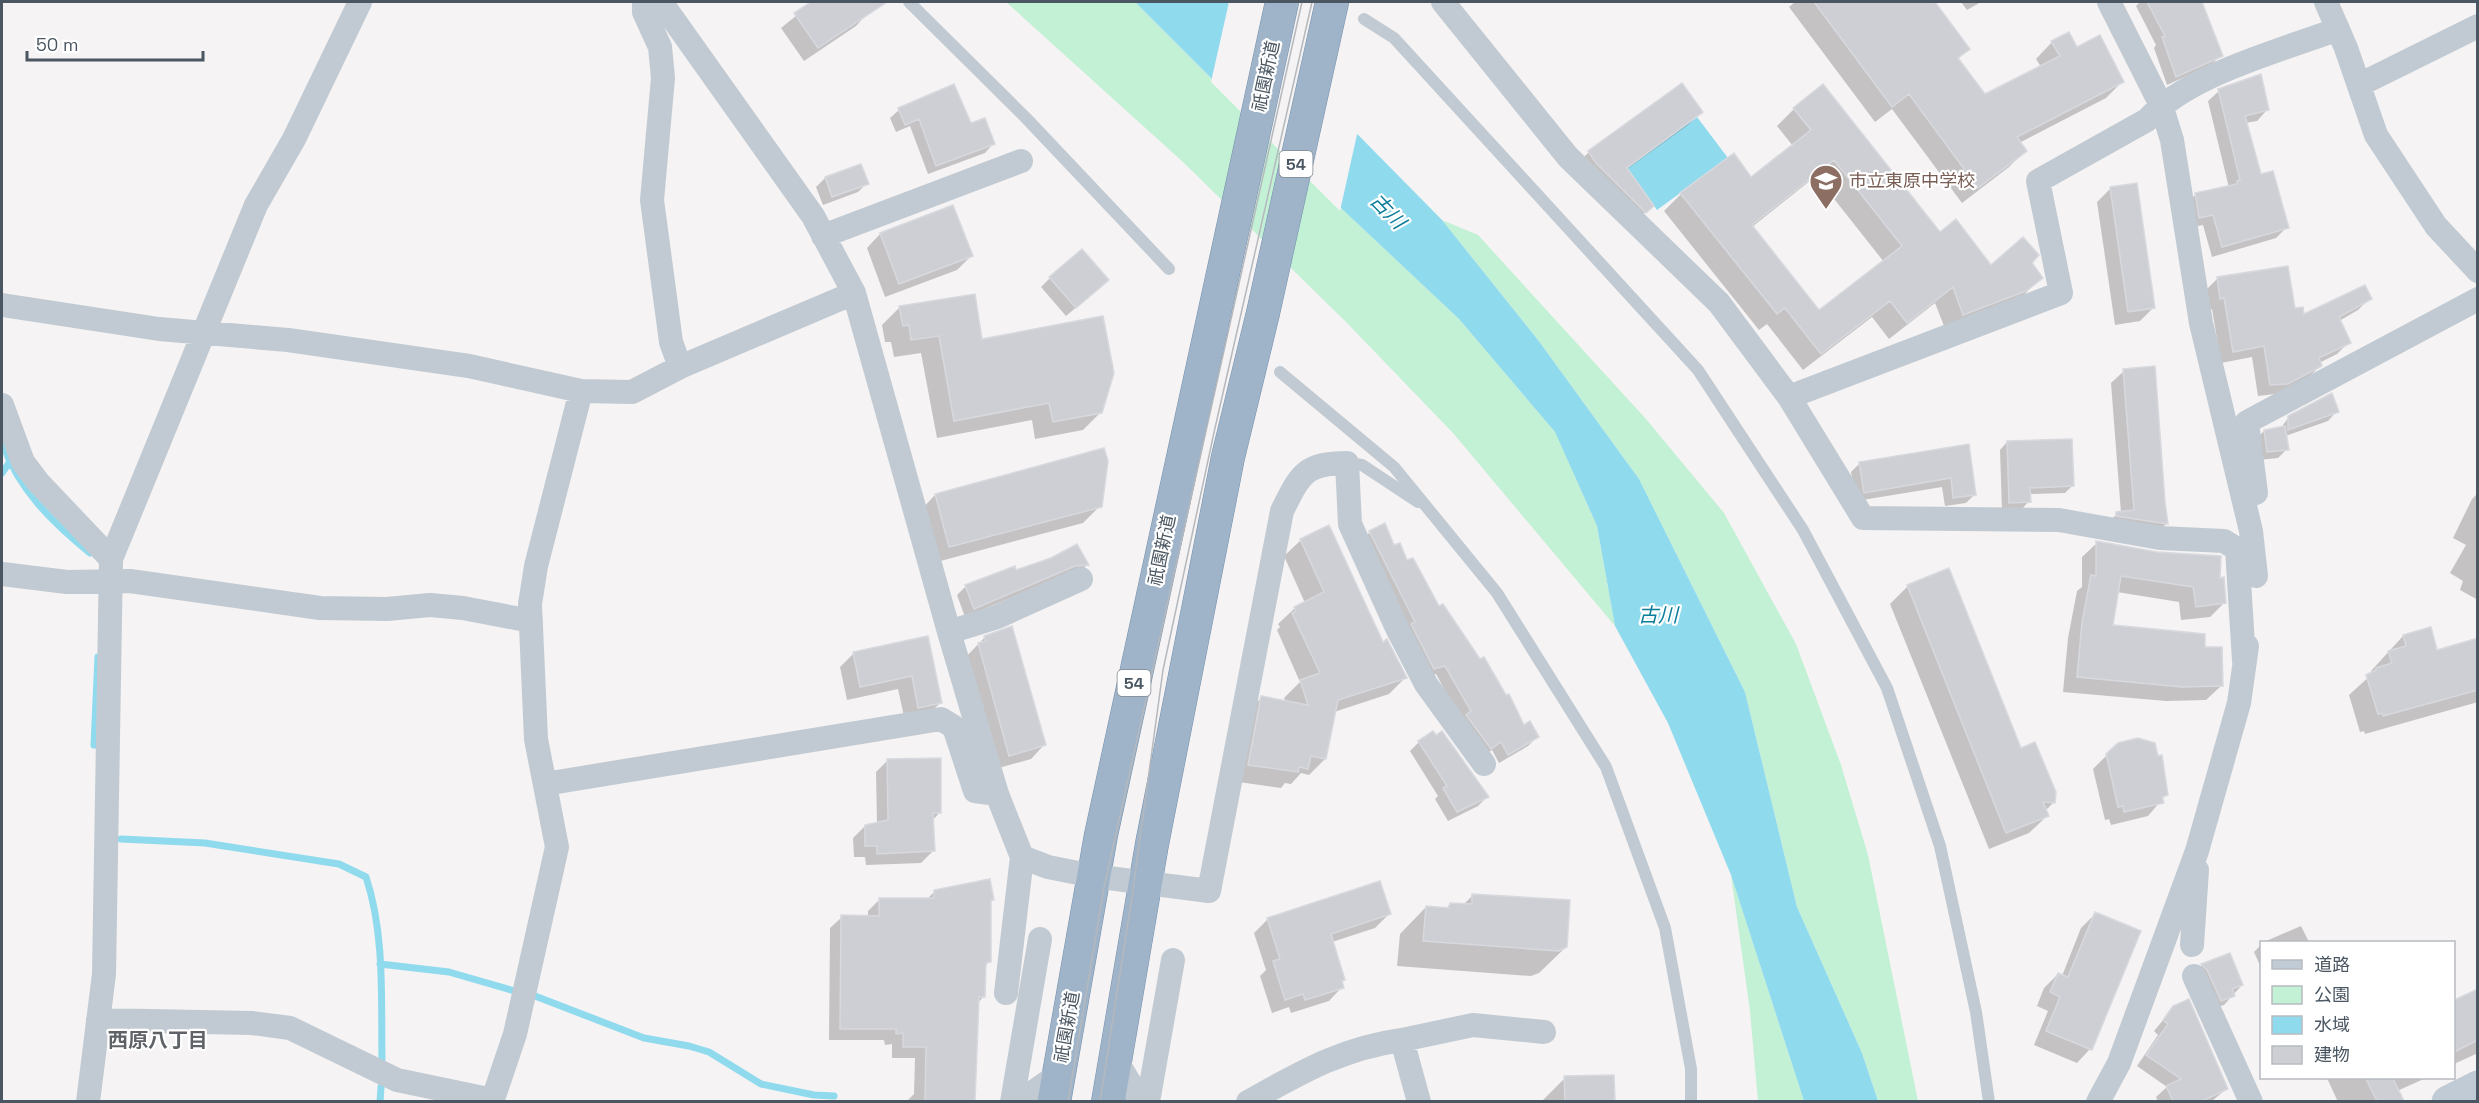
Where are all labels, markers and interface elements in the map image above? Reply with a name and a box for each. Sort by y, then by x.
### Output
scale bar [27,24,202,62]
text: 50 m [36,33,78,56]
street label: 祇園新道 [1247,38,1284,114]
road number: 54 [1280,151,1312,177]
school or university icon: 市立東原中学校 [1808,163,1844,210]
place label: 市立東原中学校 [1849,169,1975,192]
water label: 古川 [1365,188,1413,236]
street label: 祇園新道 [1143,512,1180,588]
water label: 古川 [1638,602,1680,628]
road number: 54 [1118,670,1150,696]
legend [2260,941,2455,1079]
text: 道路 [2314,953,2350,976]
text: 公園 [2314,983,2350,1006]
street label: 祇園新道 [1049,989,1084,1064]
text: 水域 [2314,1013,2350,1036]
district label: 西原八丁目 [108,1027,208,1053]
text: 建物 [2314,1043,2350,1066]

